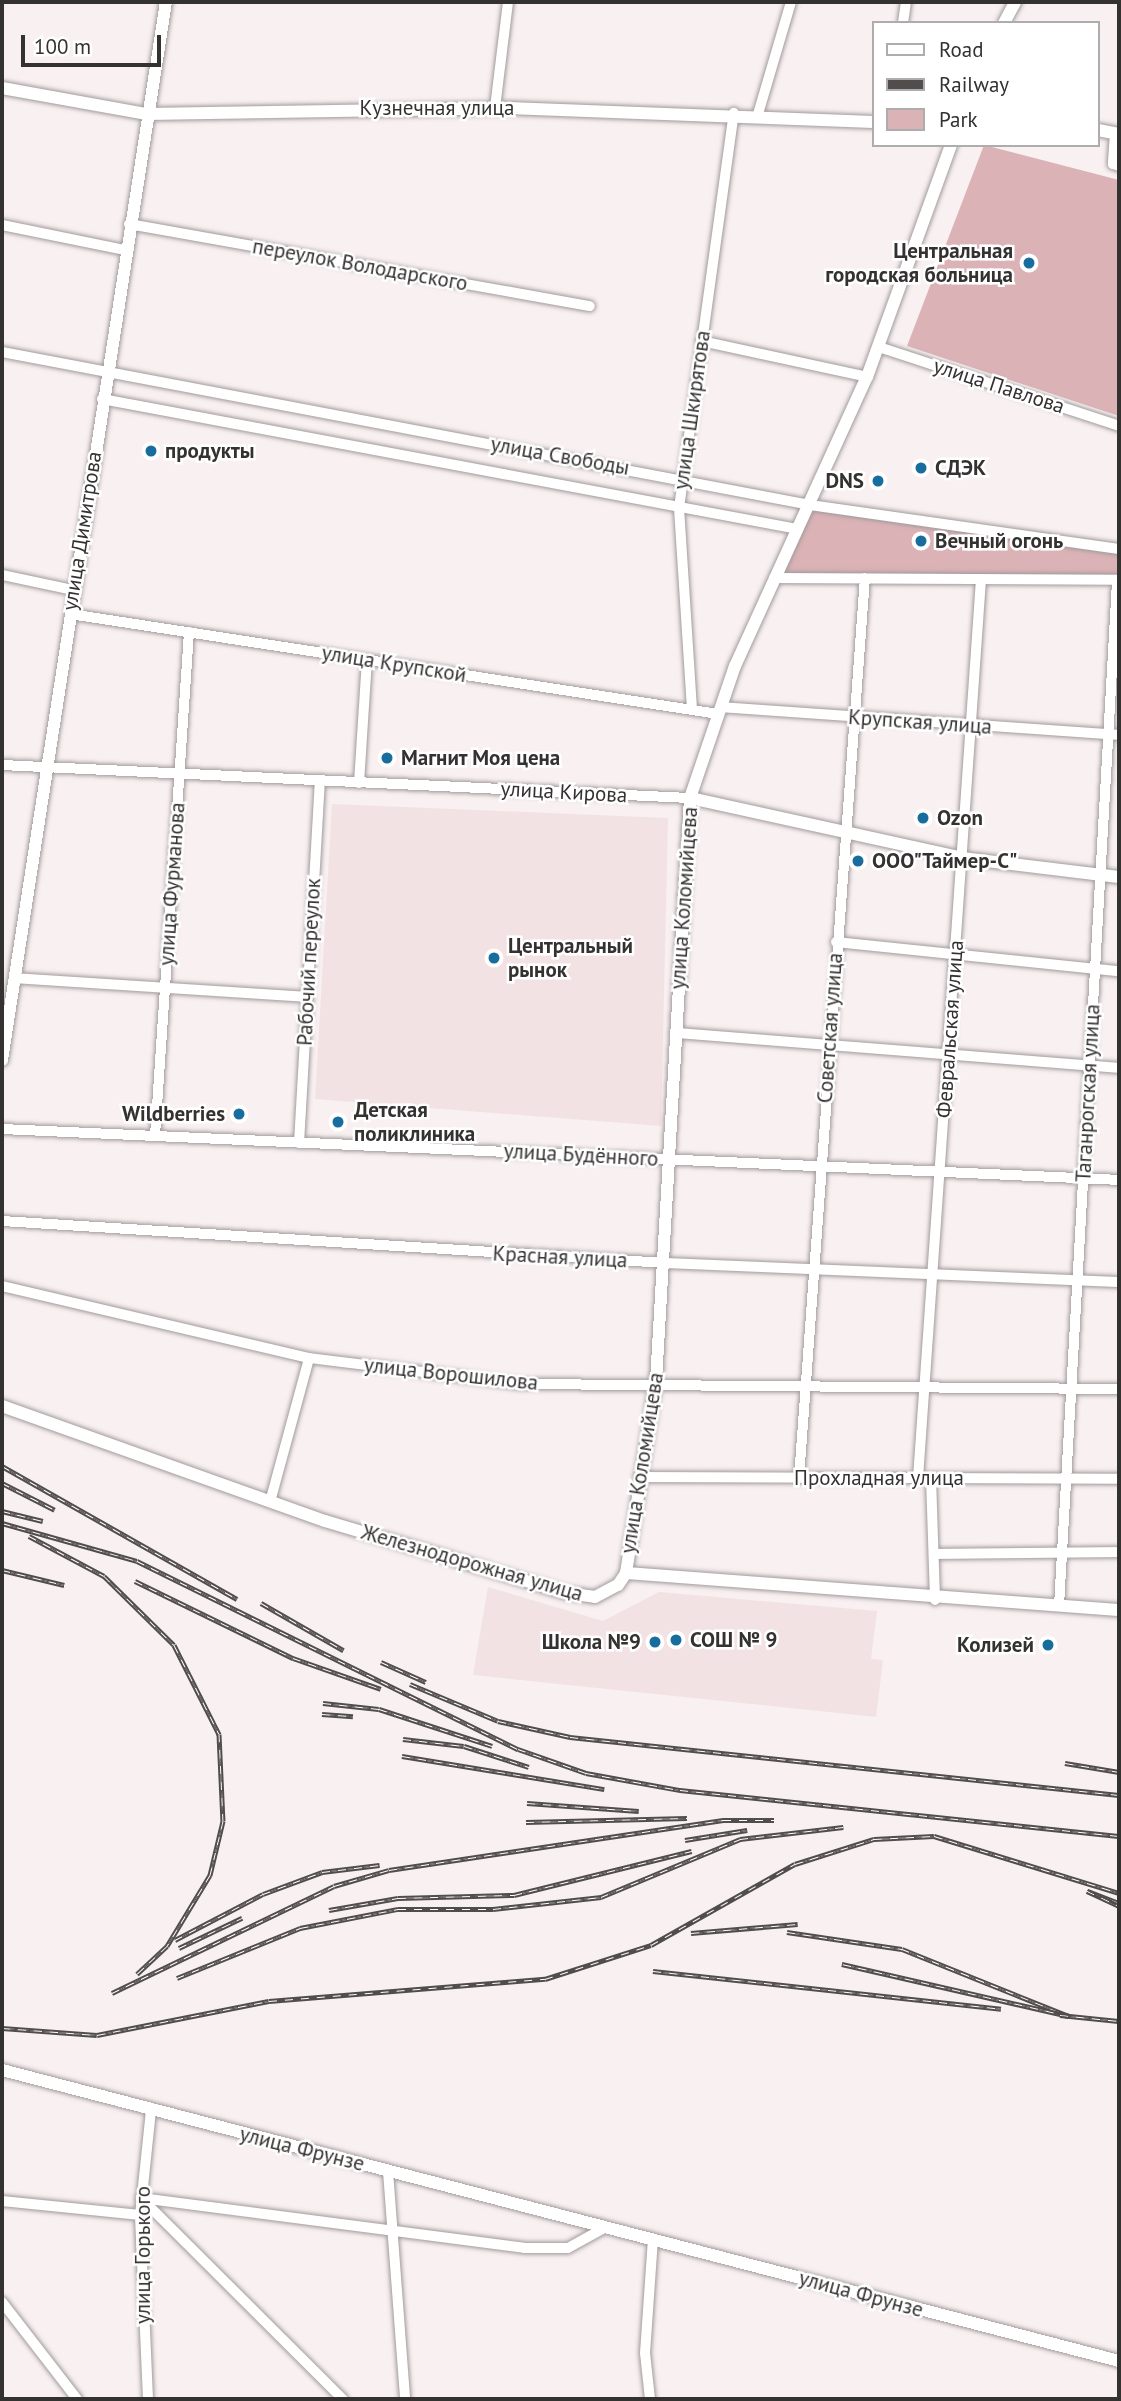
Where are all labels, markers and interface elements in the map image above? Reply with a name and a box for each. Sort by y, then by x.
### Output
scale bar [24,21,164,65]
legend [872,21,1100,147]
text: 100 m [34,33,91,60]
text: Road [939,36,983,63]
text: Railway [939,71,1009,98]
street label: Кузнечная улица [360,95,514,121]
text: Park [939,106,978,133]
street label: переулок Володарского [250,234,470,296]
place label: Центральная городская больница [825,238,1013,288]
marker: Центральная городская больница [1019,253,1039,273]
street label: улица Шкирятова [668,329,716,491]
street label: улица Павлова [930,353,1068,419]
street label: улица Свободы [489,431,631,481]
place label: продукты [165,438,255,464]
marker: продукты [143,443,159,459]
street label: улица Димитрова [57,449,107,613]
place label: СДЭК [935,455,986,481]
marker: СДЭК [913,460,929,476]
place label: DNS [825,468,864,494]
marker: DNS [870,473,886,489]
place label: Вечный огонь [935,528,1063,554]
marker: Вечный огонь [913,533,929,549]
street label: улица Крупской [320,640,468,688]
street label: Крупская улица [847,704,993,740]
place label: Магнит Моя цена [401,745,561,771]
marker: Магнит Моя цена [379,750,395,766]
street label: улица Кирова [500,776,628,808]
street label: улица Фурманова [154,801,190,967]
place label: Ozon [937,805,983,831]
street label: улица Коломийцева [665,806,703,990]
marker: Ozon [915,810,931,826]
place label: ООО"Таймер-С" [872,848,1017,874]
marker: ООО"Таймер-С" [850,853,866,869]
street label: Рабочий переулок [292,878,326,1046]
place label: Центральный рынок [508,933,633,983]
street label: Февральская улица [931,939,969,1119]
marker: Центральный рынок [486,950,502,966]
street label: Советская улица [812,952,848,1104]
street label: Таганрогская улица [1071,1003,1105,1183]
place label: Детская поликлиника [354,1097,475,1147]
place label: Wildberries [122,1101,225,1127]
marker: Wildberries [231,1106,247,1122]
marker: Детская поликлиника [328,1112,348,1132]
street label: улица Будённого [503,1138,659,1172]
street label: Красная улица [492,1241,628,1273]
street label: улица Ворошилова [363,1352,539,1396]
street label: улица Коломийцева [615,1371,669,1555]
street label: Прохладная улица [794,1465,964,1491]
street label: Железнодорожная улица [358,1519,586,1607]
place label: СОШ № 9 [690,1627,777,1653]
place label: Школа №9 [542,1629,641,1655]
marker: СОШ № 9 [668,1632,684,1648]
place label: Колизей [957,1632,1034,1658]
marker: Школа №9 [647,1634,663,1650]
marker: Колизей [1040,1637,1056,1653]
street label: улица Фрунзе [237,2121,367,2177]
street label: улица Горького [130,2186,156,2324]
street label: улица Фрунзе [796,2265,926,2323]

